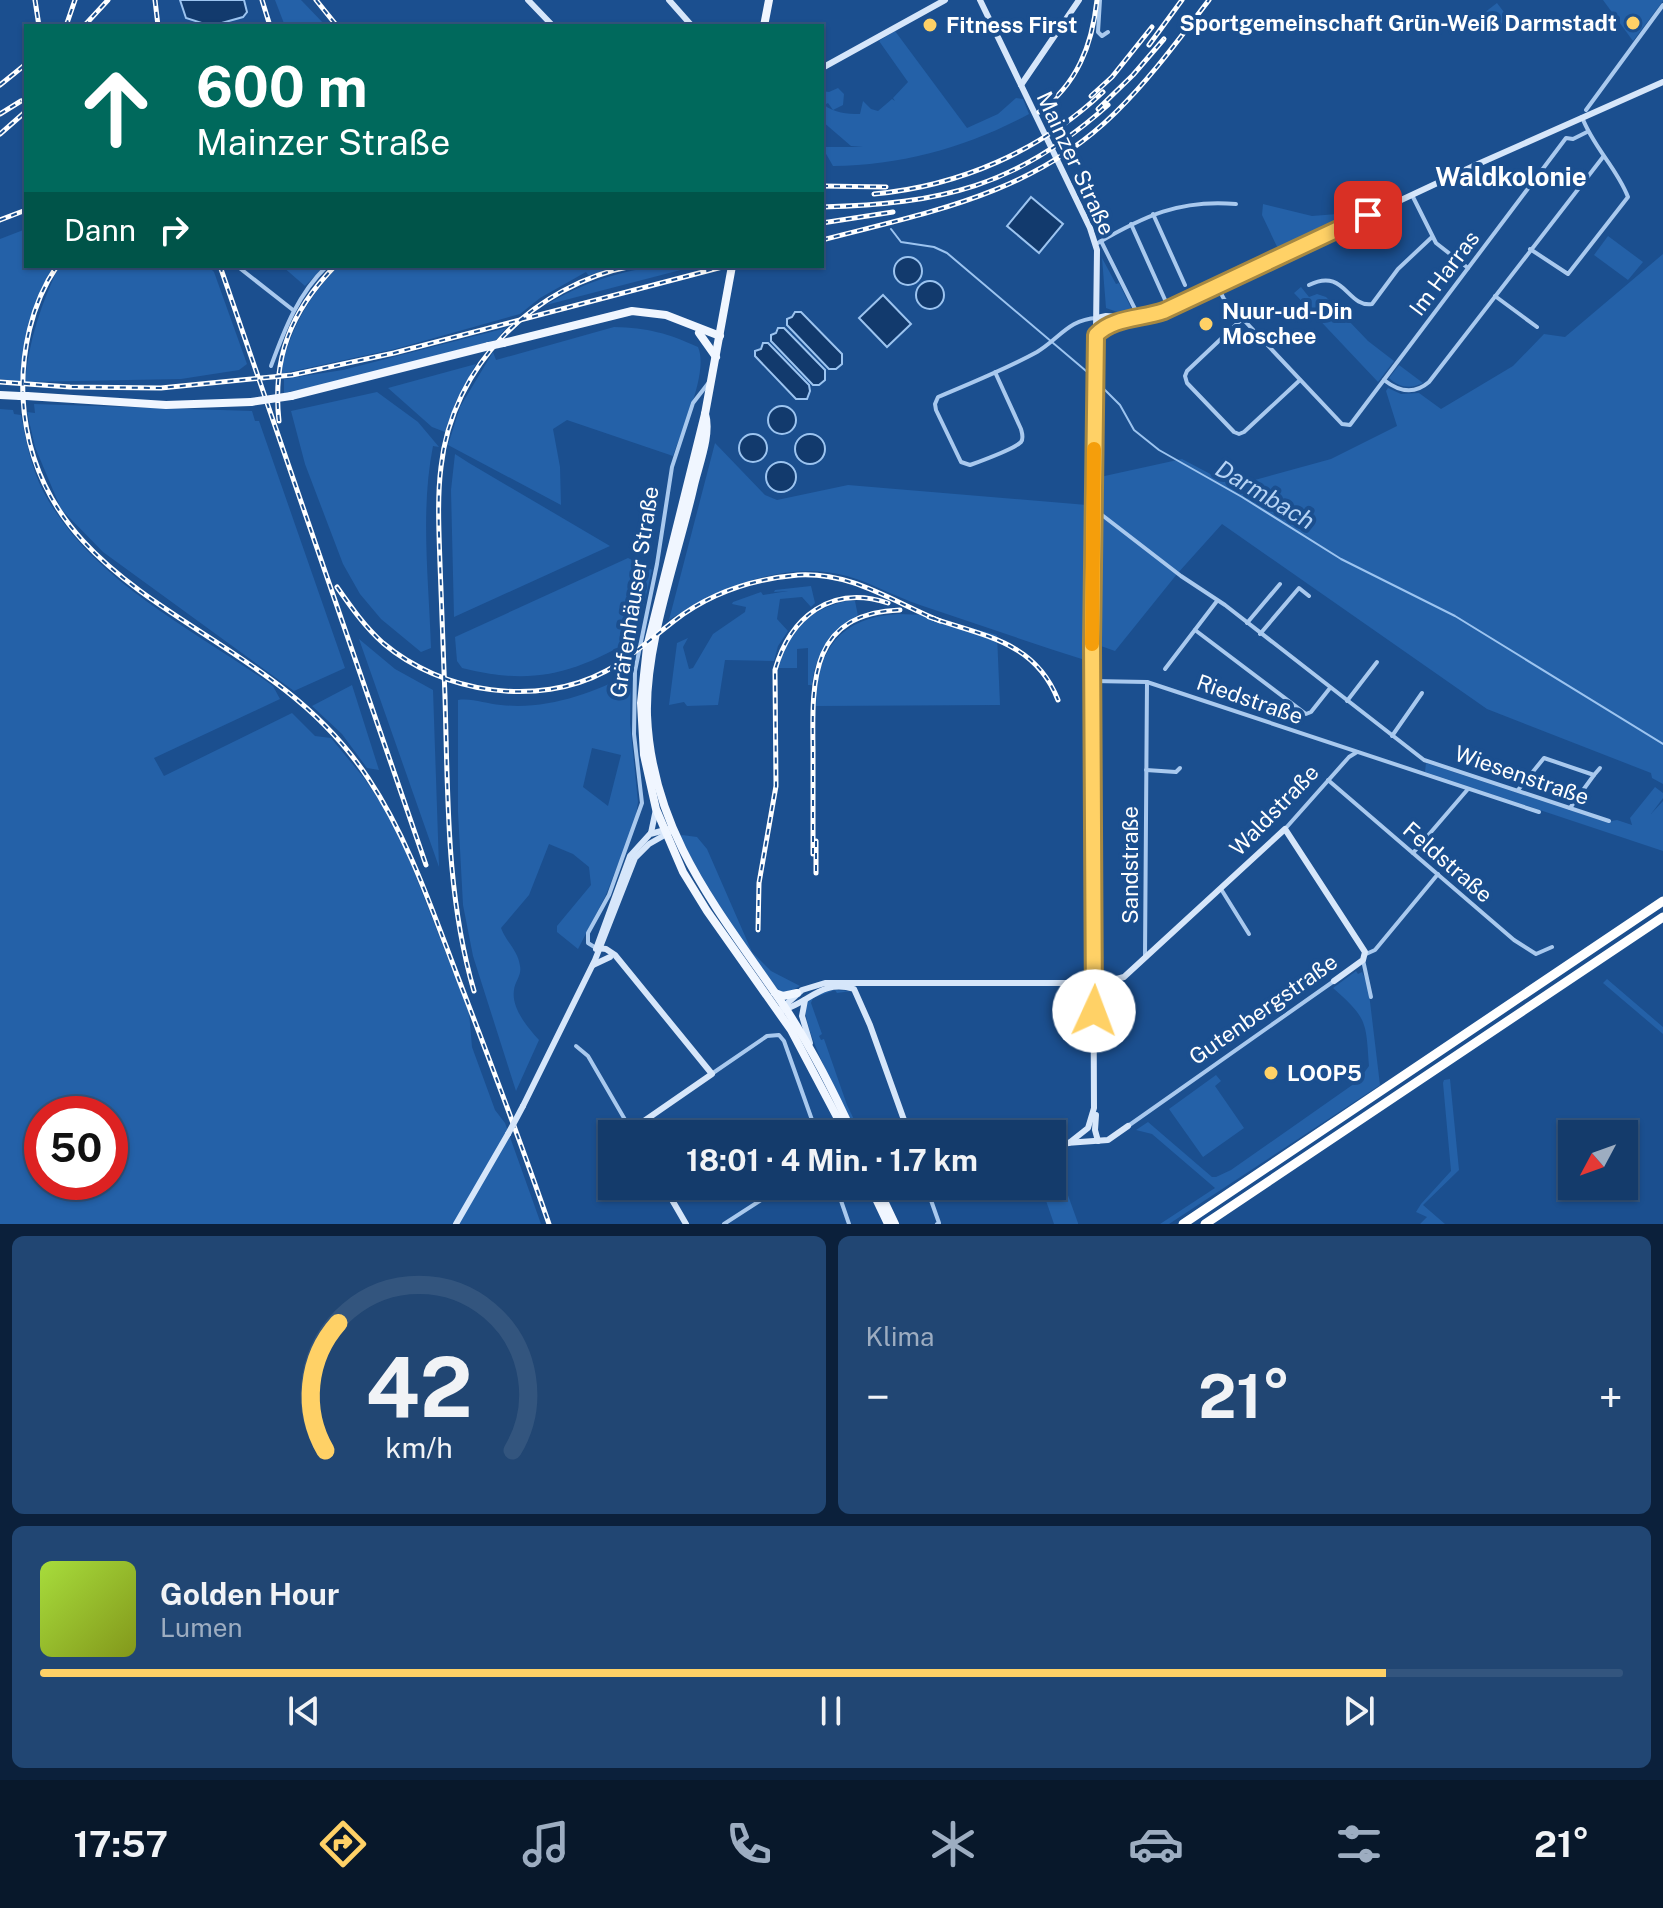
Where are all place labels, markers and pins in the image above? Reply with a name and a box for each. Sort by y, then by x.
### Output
place label: Sportgemeinschaft Grün-Weiß Darmstadt [1180,10,1617,36]
place label: Fitness First [946,12,1077,38]
marker: Sportgemeinschaft Grün-Weiß Darmstadt [1624,14,1642,32]
marker: Fitness First [921,16,939,34]
pin [1334,181,1402,249]
place label: Nuur-ud-Din Moschee [1222,298,1353,349]
marker: Nuur-ud-Din Moschee [1197,315,1215,333]
place label: LOOP5 [1287,1060,1362,1086]
marker: LOOP5 [1262,1064,1280,1082]

